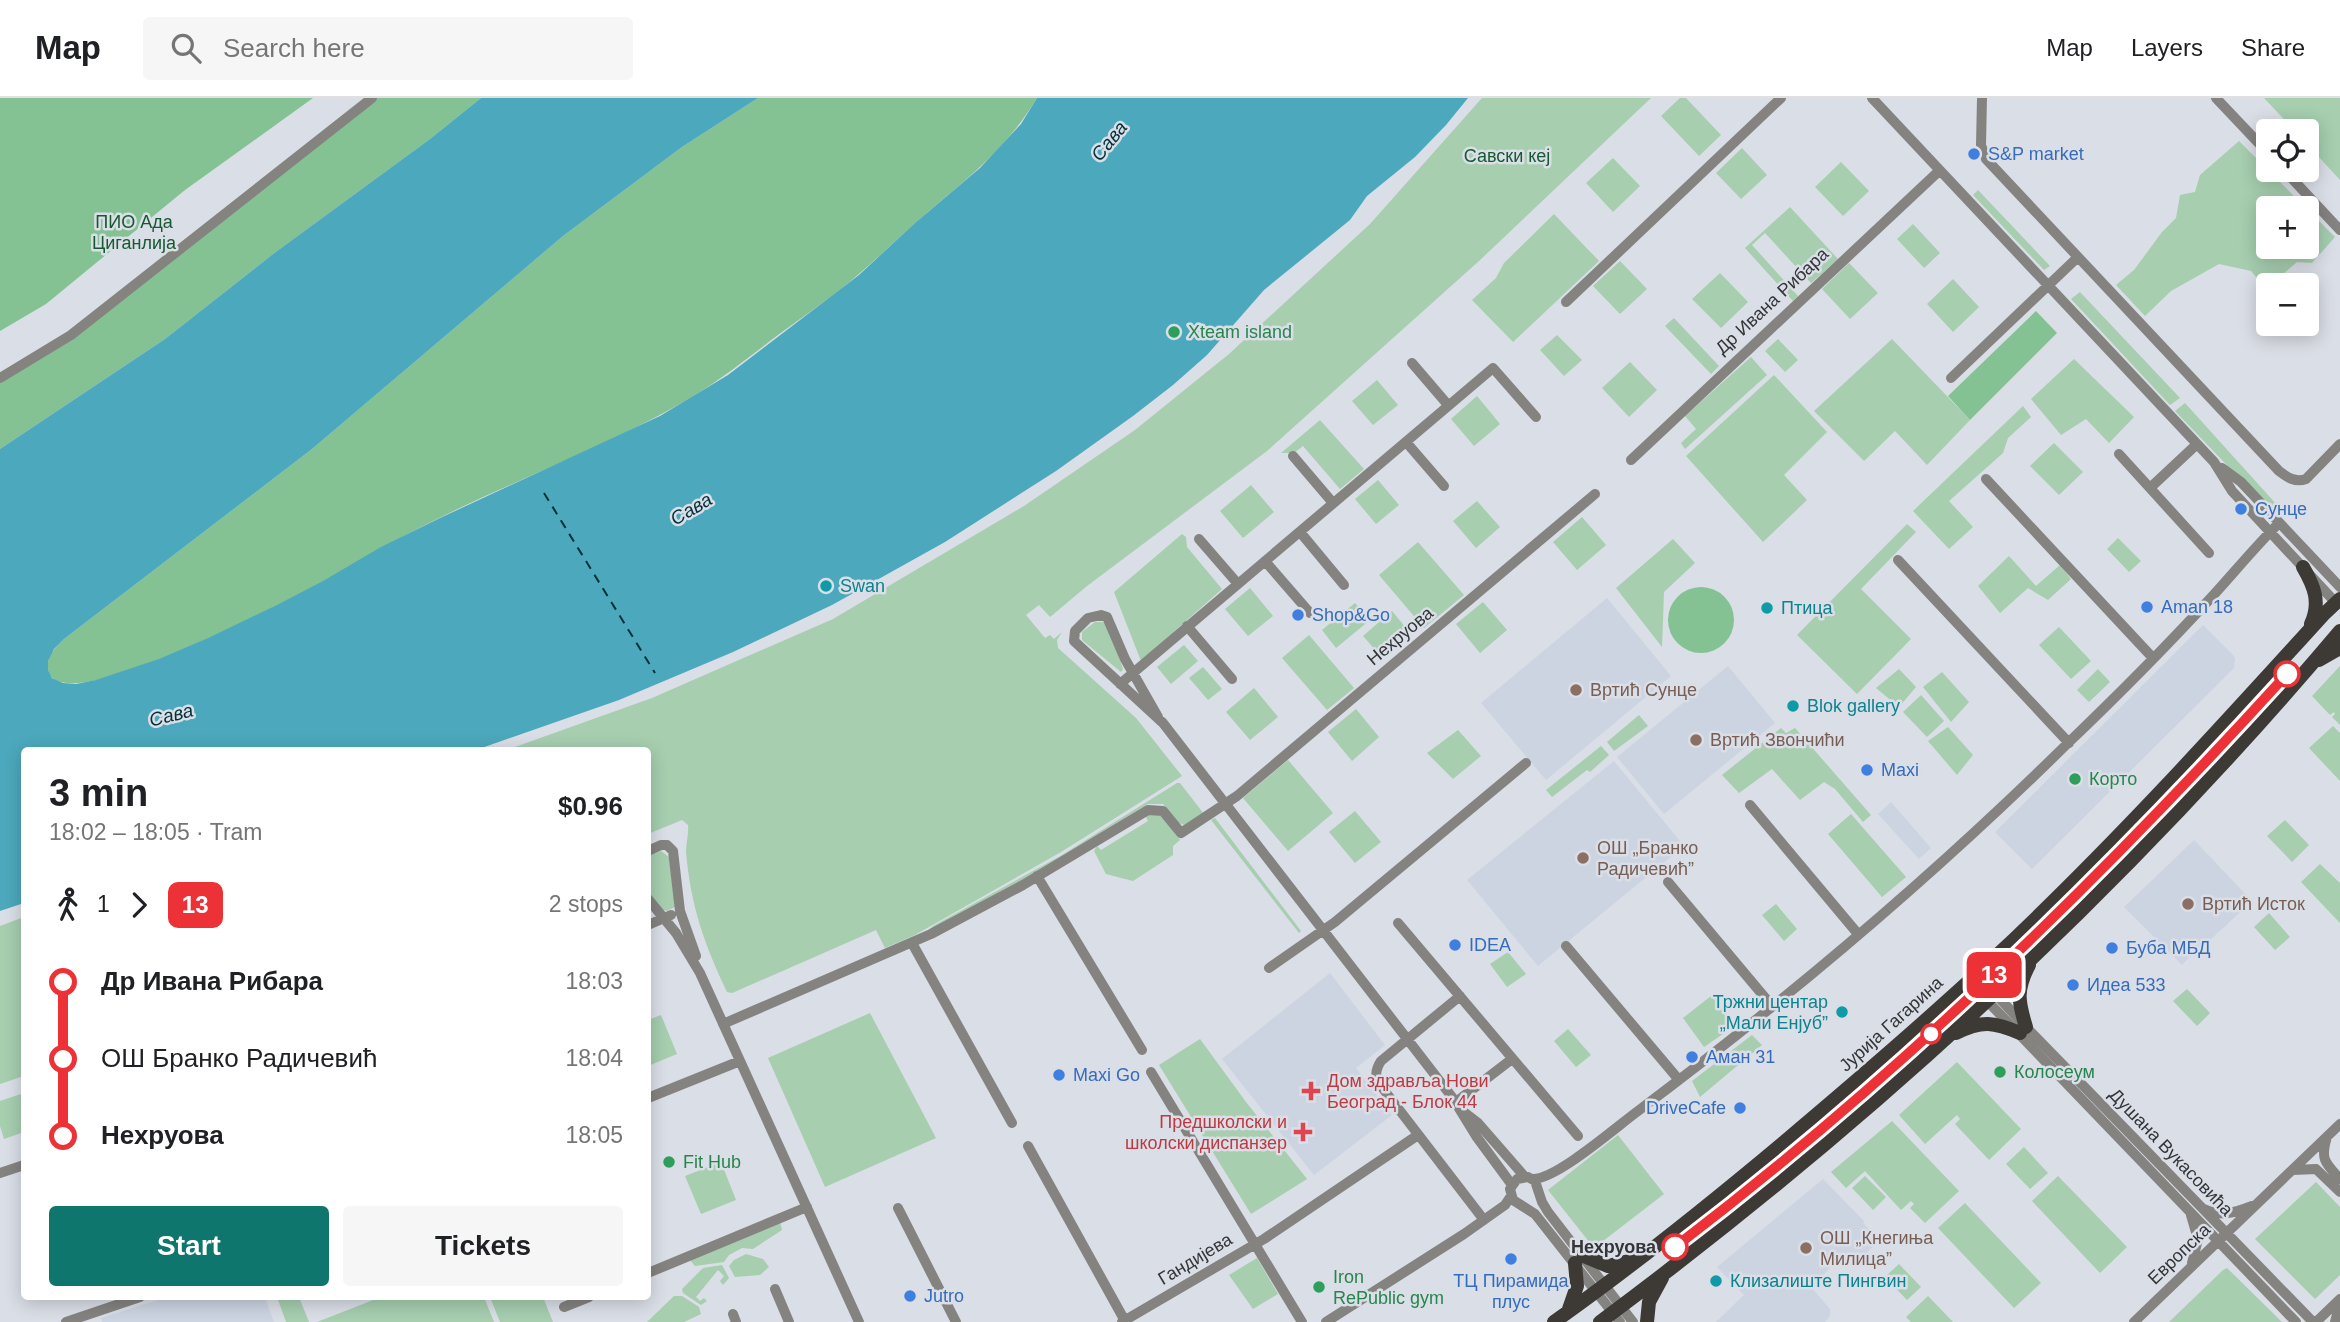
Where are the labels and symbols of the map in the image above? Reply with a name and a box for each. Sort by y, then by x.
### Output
water label: Сава [1087,117,1131,165]
place label: S&P market [1988,144,2084,164]
park label: Савски кеј [1464,146,1550,166]
marker: S&P market [1966,146,1982,162]
park label: ПИО Ада Циганлија [92,212,177,253]
street label: Др Ивана Рибара [1712,243,1833,358]
place label: Xteam island [1188,322,1292,342]
marker: Xteam island [1166,324,1182,340]
water label: Сава [666,489,716,529]
place label: Сунце [2255,499,2307,519]
marker: Сунце [2233,501,2249,517]
place label: Swan [840,576,885,596]
marker: Swan [818,578,834,594]
place label: Aman 18 [2161,597,2233,617]
place label: Птица [1781,598,1834,618]
marker: Aman 18 [2139,599,2155,615]
marker: Птица [1759,600,1775,616]
street label: Нехруова [1363,602,1438,669]
place label: Shop&Go [1312,605,1390,625]
marker: Shop&Go [1290,607,1306,623]
unlabelled marker [2274,661,2300,687]
place label: Вртић Сунце [1590,680,1697,700]
marker: Вртић Сунце [1568,682,1584,698]
place label: Blok gallery [1807,696,1900,716]
marker: Blok gallery [1785,698,1801,714]
water label: Сава [147,699,195,731]
place label: Вртић Звончићи [1710,730,1845,750]
marker: Вртић Звончићи [1688,732,1704,748]
place label: Maxi [1881,760,1919,780]
marker: Maxi [1859,762,1875,778]
place label: Корто [2089,769,2137,789]
marker: Корто [2067,771,2083,787]
place label: ОШ „Бранко Радичевић” [1597,838,1698,879]
marker: ОШ „Бранко Радичевић” [1575,850,1591,866]
place label: Вртић Исток [2202,894,2305,914]
marker: Вртић Исток [2180,896,2196,912]
place label: IDEA [1469,935,1511,955]
marker: IDEA [1447,937,1463,953]
place label: Буба МБД [2126,938,2211,958]
marker: Буба МБД [2104,940,2120,956]
line badge: 13 [1962,952,2025,998]
street label: Јурија Гагарина [1835,972,1947,1076]
place label: Идеа 533 [2087,975,2166,995]
marker: Идеа 533 [2065,977,2081,993]
place label: Тржни центар „Мали Енјуб” [1713,992,1828,1033]
marker: Тржни центар „Мали Енјуб” [1834,1004,1850,1020]
unlabelled marker [1921,1024,1941,1044]
place label: Аман 31 [1706,1047,1775,1067]
marker: Аман 31 [1684,1049,1700,1065]
place label: Колосеум [2014,1062,2095,1082]
marker: Колосеум [1992,1064,2008,1080]
place label: Maxi Go [1073,1065,1140,1085]
marker: Maxi Go [1051,1067,1067,1083]
place label: Дом здравља Нови Београд - Блок 44 [1327,1071,1489,1112]
marker: Дом здравља Нови Београд - Блок 44 [1301,1081,1321,1101]
street label: Душана Вукасовића [2105,1084,2238,1220]
place label: DriveCafe [1646,1098,1726,1118]
marker: DriveCafe [1732,1100,1748,1116]
place label: Предшколски и школски диспанзер [1125,1112,1287,1153]
marker: Предшколски и школски диспанзер [1293,1122,1313,1142]
place label: Fit Hub [683,1152,741,1172]
marker: Fit Hub [661,1154,677,1170]
street label: Европска [2144,1219,2215,1289]
place label: ОШ „Кнегиња Милица” [1820,1228,1934,1269]
street label: Гандијева [1154,1229,1236,1289]
marker: Нехруова [1662,1234,1688,1260]
place label: Нехруова [1571,1237,1657,1257]
marker: ОШ „Кнегиња Милица” [1798,1240,1814,1256]
marker: ТЦ Пирамида плус [1503,1251,1519,1267]
place label: Iron RePublic gym [1333,1267,1444,1308]
place label: ТЦ Пирамида плус [1453,1271,1570,1312]
place label: Клизалиште Пингвин [1730,1271,1906,1291]
marker: Клизалиште Пингвин [1708,1273,1724,1289]
marker: Iron RePublic gym [1311,1279,1327,1295]
place label: Jutro [924,1286,964,1306]
marker: Jutro [902,1288,918,1304]

